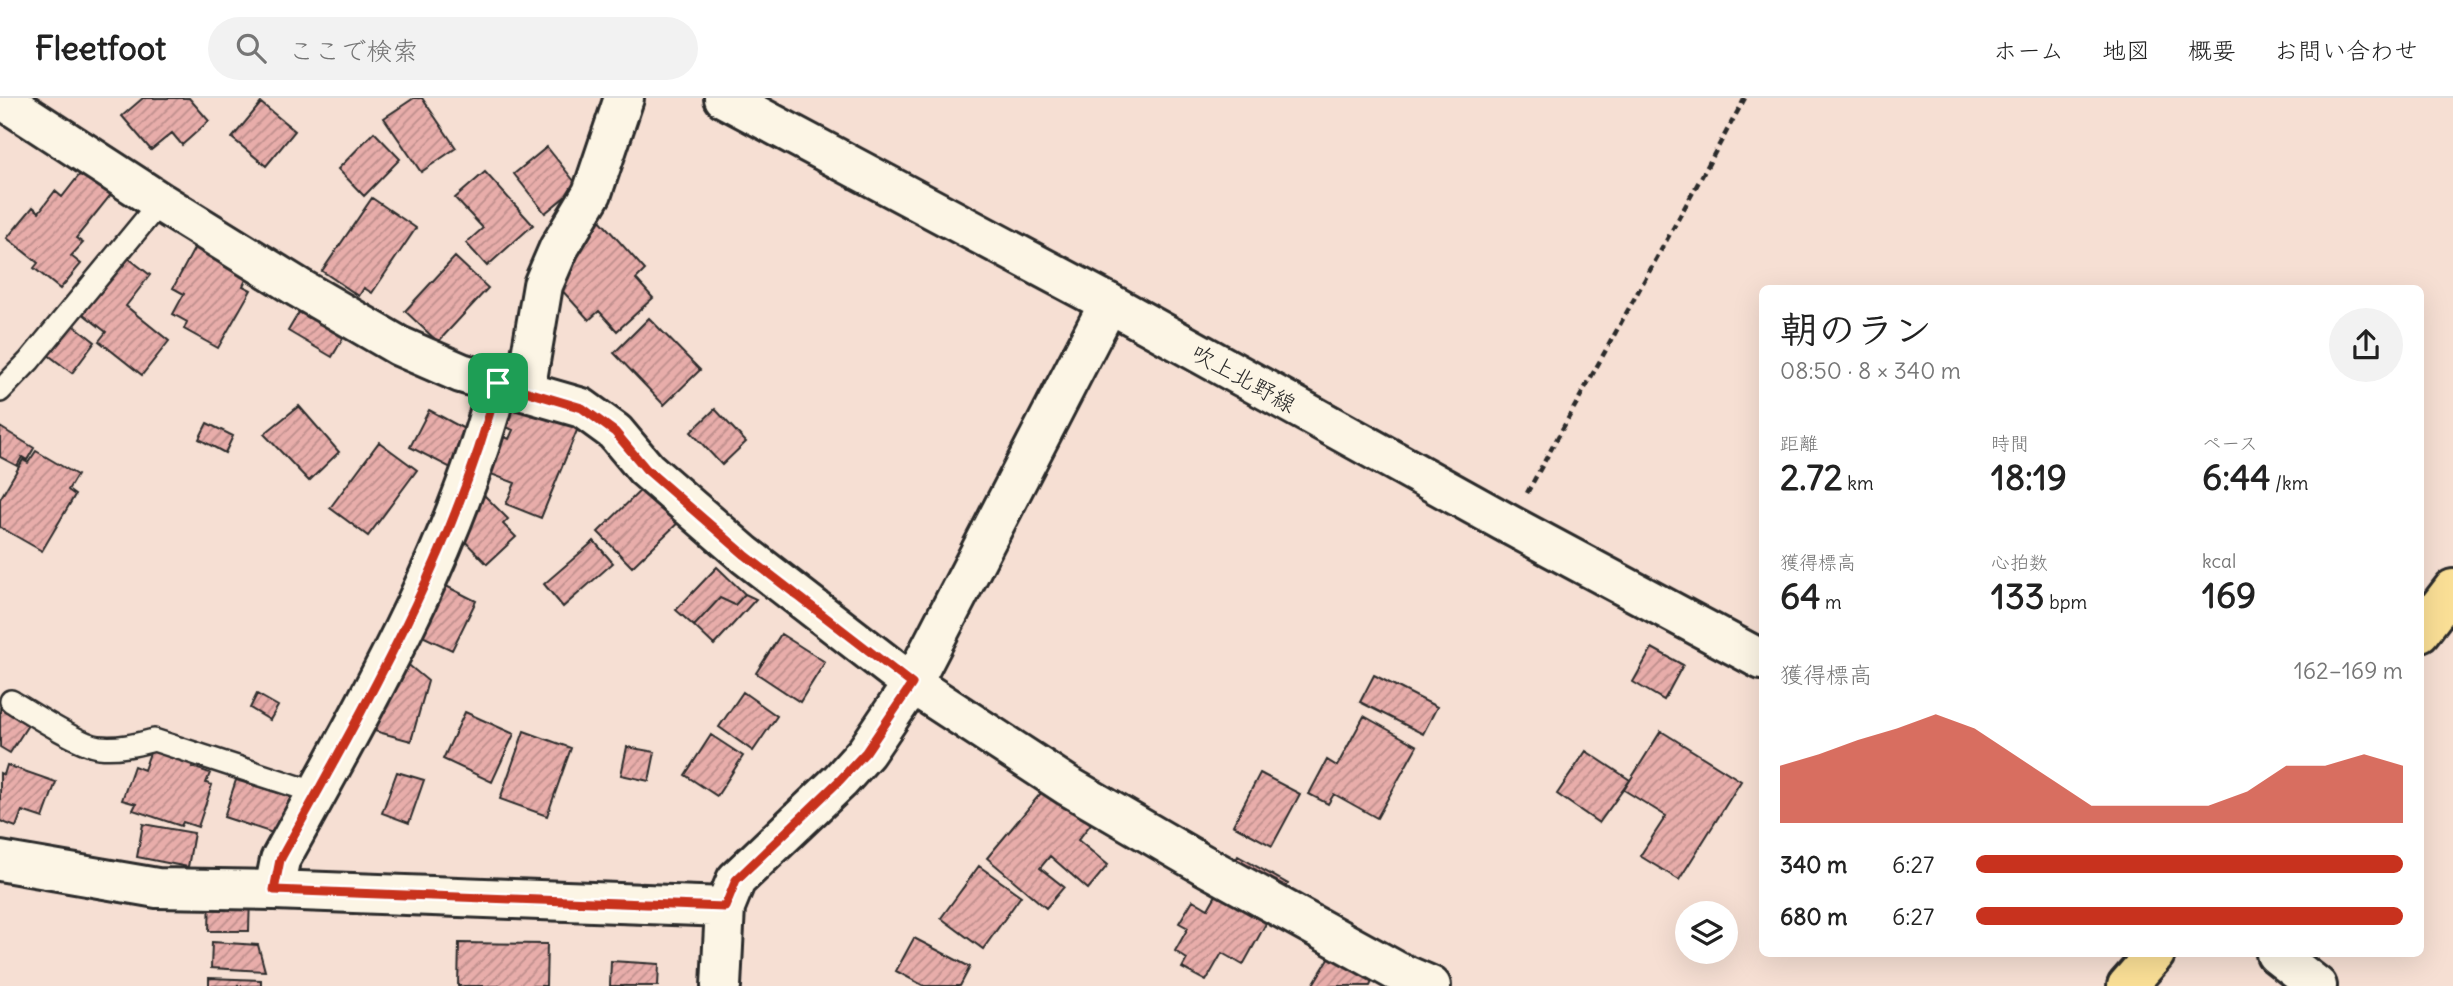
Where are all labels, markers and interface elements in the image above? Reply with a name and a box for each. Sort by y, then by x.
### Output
search box [208,17,698,80]
text: Fleetfoot [35,27,166,69]
icon: search [232,29,270,67]
text: ここで検索 [288,34,418,67]
text: ホーム [1993,35,2064,65]
text: 地図 [2102,35,2150,65]
text: 概要 [2188,35,2236,65]
text: お問い合わせ [2274,35,2418,65]
text: 朝のラン [1780,306,1932,353]
button: share [2329,308,2403,382]
street label: 吹上北野線 [1187,337,1301,419]
pin [468,353,528,413]
text: 08:50 · 8 × 340 m [1780,356,1961,385]
icon: arrive [479,364,517,402]
text: 距離 [1780,431,1818,455]
text: 時間 [1991,431,2029,455]
text: ペース [2202,431,2258,455]
text: 2.72 [1780,455,1843,499]
text: 18:19 [1991,455,2067,499]
text: 6:44 [2202,455,2271,499]
text: km [1843,471,1874,495]
text: /km [2271,471,2308,495]
text: kcal [2202,549,2236,573]
text: 獲得標高 [1780,550,1856,574]
text: 心拍数 [1991,550,2048,574]
text: 169 [2202,573,2256,617]
text: 64 [1780,574,1820,618]
text: 133 [1991,574,2045,618]
text: m [1820,590,1842,614]
text: bpm [2045,590,2087,614]
text: 162–169 m [2294,656,2403,685]
text: 獲得標高 [1780,660,1872,689]
text: 340 m [1780,850,1847,879]
text: 6:27 [1892,850,1934,879]
map controls [1675,901,1738,964]
button: layers [1675,901,1738,964]
text: 680 m [1780,902,1847,931]
text: 6:27 [1892,902,1934,931]

